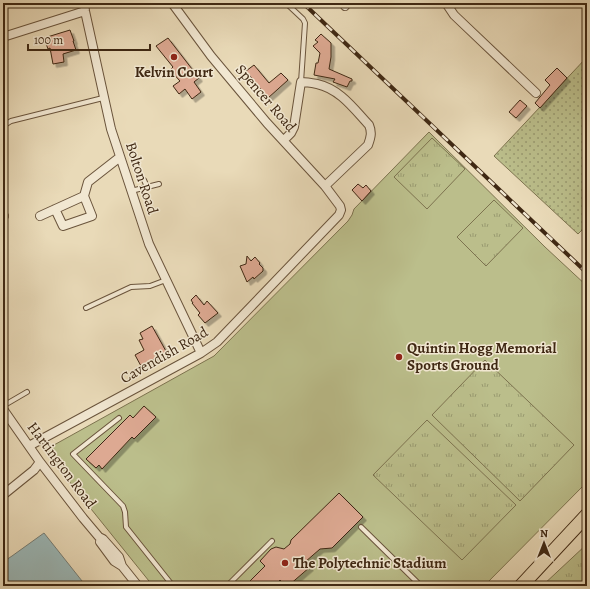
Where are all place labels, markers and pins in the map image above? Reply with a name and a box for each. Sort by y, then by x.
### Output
marker: Kelvin Court [169,52,179,62]
place label: Kelvin Court [135,62,213,82]
place label: Quintin Hogg Memorial Sports Ground [407,338,557,375]
marker: Quintin Hogg Memorial Sports Ground [394,352,404,362]
place label: The Polytechnic Stadium [293,553,447,573]
marker: The Polytechnic Stadium [280,558,290,568]

